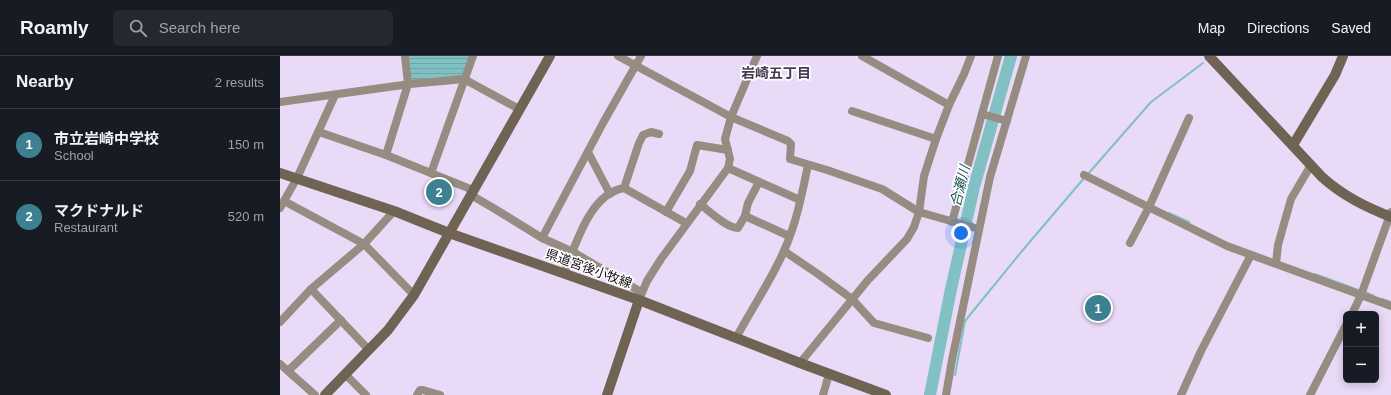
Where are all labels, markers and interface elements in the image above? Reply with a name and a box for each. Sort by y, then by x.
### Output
search box [113,10,393,46]
text: Roamly [20,17,89,38]
icon: search [127,17,149,39]
text: Search here [159,19,240,36]
text: Map [1198,20,1225,36]
text: Directions [1247,20,1309,36]
text: Saved [1331,20,1371,36]
district label: 岩崎五丁目 [741,65,811,81]
text: Nearby [16,72,74,91]
text: 2 results [215,75,264,90]
text: 市立岩崎中学校 [54,130,159,147]
text: 1 [25,137,33,152]
text: 150 m [228,137,264,152]
text: School [54,148,94,163]
water label: 合瀬川 [947,162,973,208]
pin: 2 [426,177,452,207]
text: マクドナルド [54,202,144,219]
text: 2 [25,209,33,224]
text: 520 m [228,209,264,224]
text: Restaurant [54,220,118,235]
your location [951,223,971,243]
street label: 県道宮後小牧線 [544,246,634,291]
pin: 1 [1085,293,1111,323]
map controls [1343,311,1379,383]
button: + [1343,311,1379,347]
button: − [1343,347,1379,383]

